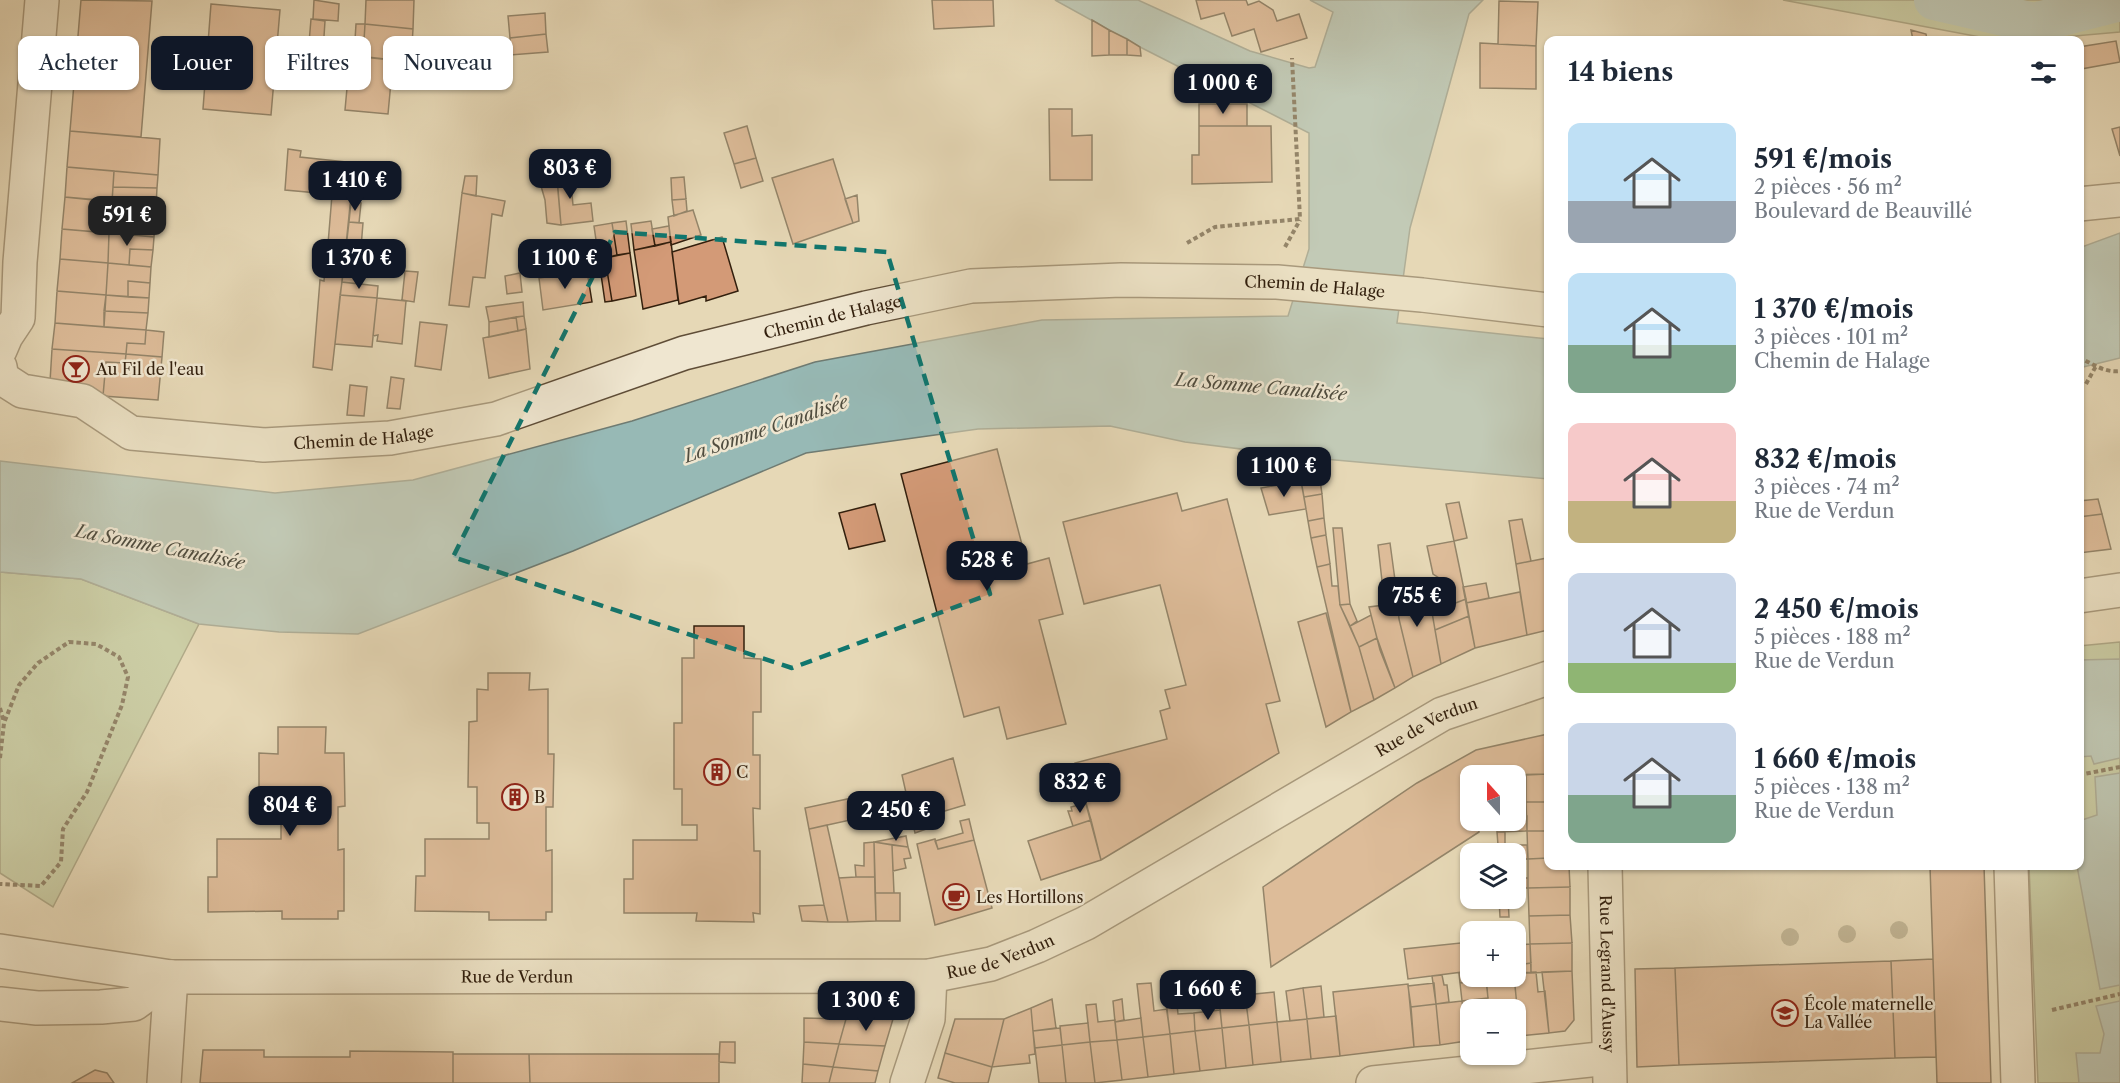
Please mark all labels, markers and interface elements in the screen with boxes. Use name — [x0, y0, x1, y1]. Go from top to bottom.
chip: Acheter — [18, 36, 139, 90]
chip: Louer — [151, 36, 253, 90]
chip: Filtres — [265, 36, 371, 90]
chip: Nouveau — [383, 36, 513, 90]
text: 14 biens — [1568, 56, 1673, 88]
icon: filters — [2027, 56, 2060, 89]
pin: 1 000 € — [1168, 64, 1278, 115]
text: 1 000 € — [1188, 71, 1258, 95]
text: 591 €/mois — [1754, 143, 1892, 175]
icon: home — [1616, 147, 1688, 219]
pin: 803 € — [528, 149, 612, 200]
text: 803 € — [543, 156, 597, 180]
pin: 1 410 € — [300, 161, 410, 212]
text: 1 410 € — [322, 168, 388, 192]
text: 2 pièces · 56 m² — [1754, 175, 1902, 199]
pin: 591 € — [85, 196, 169, 247]
text: Boulevard de Beauvillé — [1754, 199, 1972, 223]
text: 591 € — [102, 203, 152, 227]
pin: 1 370 € — [304, 239, 414, 290]
pin: 1 100 € — [510, 239, 620, 290]
text: 1 370 € — [326, 246, 392, 270]
text: 1 100 € — [532, 246, 598, 270]
street label: Chemin de Halage — [1244, 272, 1386, 302]
street label: Chemin de Halage — [761, 291, 903, 343]
text: 1 370 €/mois — [1754, 293, 1914, 325]
icon: home — [1616, 297, 1688, 369]
text: 3 pièces · 101 m² — [1754, 325, 1908, 349]
text: Chemin de Halage — [1754, 349, 1930, 373]
bar icon: Au Fil de l'eau — [61, 354, 91, 384]
place label: Au Fil de l'eau — [95, 359, 204, 379]
water label: La Somme Canalisée — [1172, 368, 1349, 406]
water label: La Somme Canalisée — [679, 390, 852, 468]
street label: Chemin de Halage — [293, 420, 435, 453]
text: 832 €/mois — [1754, 443, 1897, 475]
pin: 1 100 € — [1229, 447, 1339, 498]
icon: home — [1616, 447, 1688, 519]
text: 1 100 € — [1251, 454, 1317, 478]
text: 3 pièces · 74 m² — [1754, 475, 1900, 499]
text: Rue de Verdun — [1754, 499, 1894, 523]
water label: La Somme Canalisée — [72, 519, 248, 574]
pin: 528 € — [945, 541, 1029, 592]
text: 528 € — [961, 548, 1013, 572]
pin: 755 € — [1375, 577, 1459, 628]
text: 755 € — [1392, 584, 1442, 608]
text: 2 450 €/mois — [1754, 593, 1919, 625]
icon: home — [1616, 597, 1688, 669]
text: 5 pièces · 188 m² — [1754, 625, 1911, 649]
text: Rue de Verdun — [1754, 649, 1894, 673]
street label: Rue de Verdun — [1372, 693, 1480, 761]
text: 1 660 €/mois — [1754, 743, 1916, 775]
icon: home — [1616, 747, 1688, 819]
building icon: C — [702, 757, 732, 787]
place label: C — [736, 762, 748, 782]
pin: 832 € — [1038, 763, 1122, 814]
north arrow — [1460, 765, 1526, 831]
map controls — [1460, 765, 1526, 1065]
text: 832 € — [1053, 770, 1107, 794]
text: 5 pièces · 138 m² — [1754, 775, 1910, 799]
building icon: B — [500, 782, 530, 812]
pin: 804 € — [248, 786, 332, 837]
place label: B — [534, 787, 545, 807]
pin: 2 450 € — [841, 791, 951, 842]
text: 804 € — [263, 793, 317, 817]
text: 2 450 € — [861, 798, 931, 822]
text: Rue de Verdun — [1754, 799, 1894, 823]
button: layers — [1460, 843, 1526, 909]
cafe icon: Les Hortillons — [941, 882, 971, 912]
place label: Les Hortillons — [976, 887, 1083, 907]
street label: Rue Legrand d'Aussy — [1596, 895, 1619, 1054]
button: + — [1460, 921, 1526, 987]
street label: Rue de Verdun — [945, 929, 1057, 983]
street label: Rue de Verdun — [461, 966, 573, 987]
pin: 1 660 € — [1153, 970, 1263, 1021]
text: 1 660 € — [1174, 977, 1242, 1001]
pin: 1 300 € — [811, 981, 921, 1032]
text: 1 300 € — [832, 988, 900, 1012]
place label: École maternelle La Vallée — [1804, 994, 1933, 1032]
school or university icon: École maternelle La Vallée — [1770, 998, 1800, 1028]
button: − — [1460, 999, 1526, 1065]

